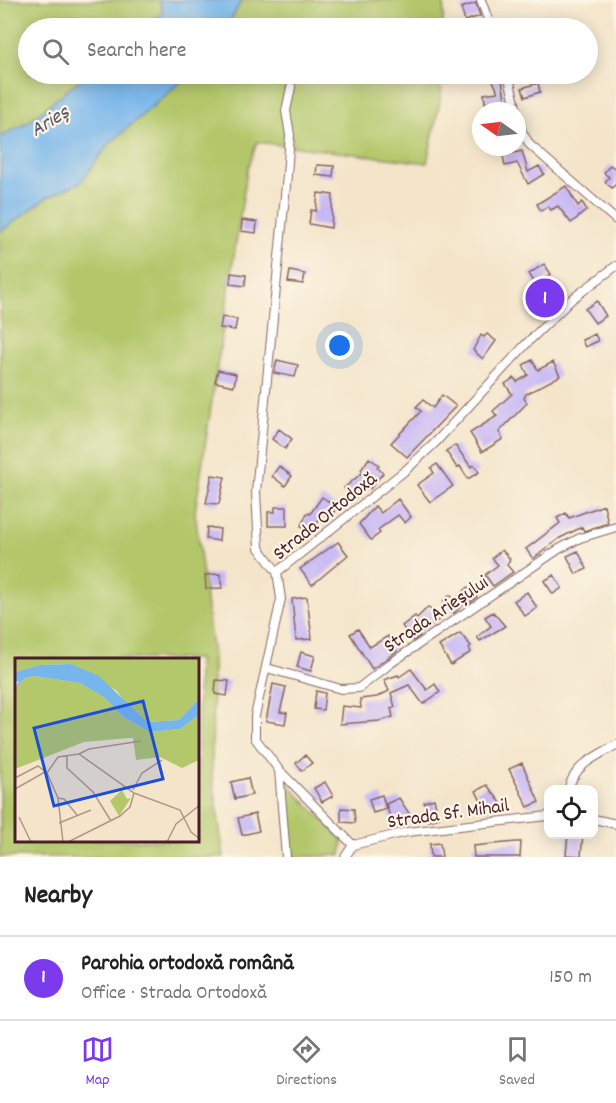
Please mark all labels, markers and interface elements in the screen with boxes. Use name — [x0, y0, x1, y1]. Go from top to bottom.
search box — [18, 18, 598, 84]
icon: search — [39, 35, 72, 68]
text: Search here — [87, 36, 186, 67]
water label: Arieș — [25, 98, 77, 146]
north arrow — [472, 102, 526, 156]
pin: 1 — [526, 276, 564, 320]
your location — [325, 331, 354, 360]
street label: Strada Ortodoxă — [268, 466, 384, 568]
street label: Strada Arieșului — [379, 570, 495, 661]
inset map — [15, 658, 200, 842]
map controls — [544, 785, 598, 839]
button: locate — [544, 785, 598, 839]
street label: Strada Sf. Mihail — [386, 793, 511, 837]
text: Nearby — [24, 878, 92, 915]
text: Parohia ortodoxă română — [81, 949, 294, 980]
text: 1 — [41, 964, 46, 992]
text: 150 m — [549, 964, 592, 992]
text: Office · Strada Ortodoxă — [81, 980, 267, 1008]
tab: Map — [81, 1033, 114, 1092]
tab: Directions — [276, 1033, 337, 1092]
tab: Saved — [499, 1033, 535, 1092]

